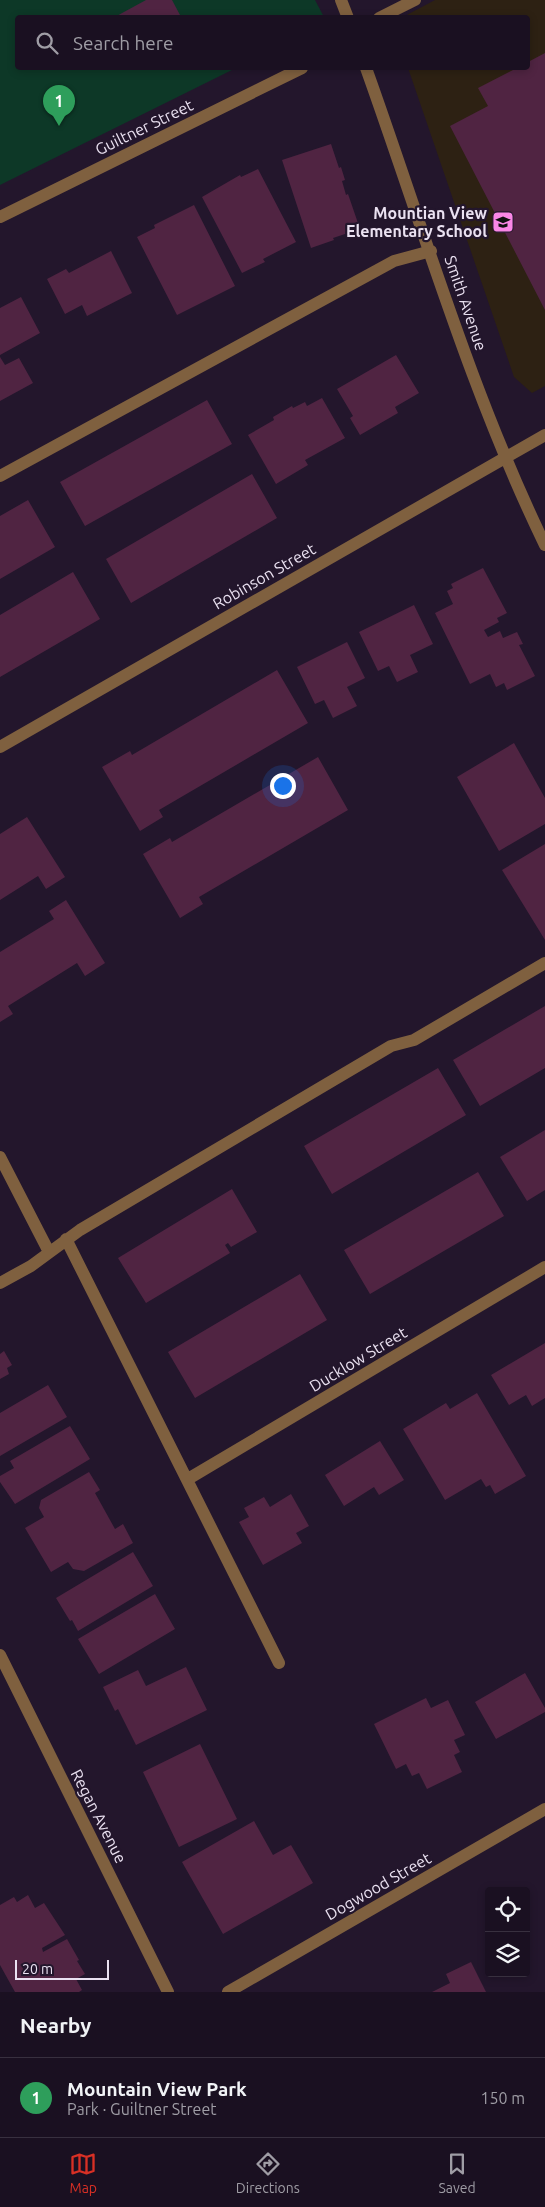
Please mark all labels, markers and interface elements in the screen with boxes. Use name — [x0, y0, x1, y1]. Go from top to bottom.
search box — [15, 15, 530, 70]
icon: search — [33, 29, 61, 57]
text: Search here — [73, 32, 173, 54]
pin: 1 — [43, 85, 75, 126]
street label: Guiltner Street — [92, 95, 196, 158]
place label: Mountian View Elementary School — [346, 204, 487, 240]
school or university icon: Mountian View Elementary School — [491, 210, 515, 234]
street label: Smith Avenue — [441, 253, 491, 353]
street label: Robinson Street — [210, 539, 319, 613]
your location — [270, 773, 296, 799]
street label: Ducklow Street — [306, 1323, 410, 1395]
street label: Regan Avenue — [68, 1766, 130, 1866]
street label: Dogwood Street — [322, 1848, 434, 1923]
map controls — [485, 1887, 530, 1977]
button: locate — [485, 1887, 530, 1932]
button: layers — [485, 1932, 530, 1977]
scale bar — [15, 1957, 109, 1980]
text: 20 m — [22, 1961, 53, 1977]
text: Nearby — [20, 2013, 91, 2037]
text: Mountain View Park — [67, 2078, 247, 2100]
text: 1 — [31, 2089, 41, 2107]
text: 150 m — [480, 2089, 525, 2107]
text: Park · Guiltner Street — [67, 2100, 217, 2118]
tab: Map — [69, 2150, 97, 2196]
tab: Directions — [236, 2150, 300, 2196]
tab: Saved — [438, 2150, 476, 2196]

